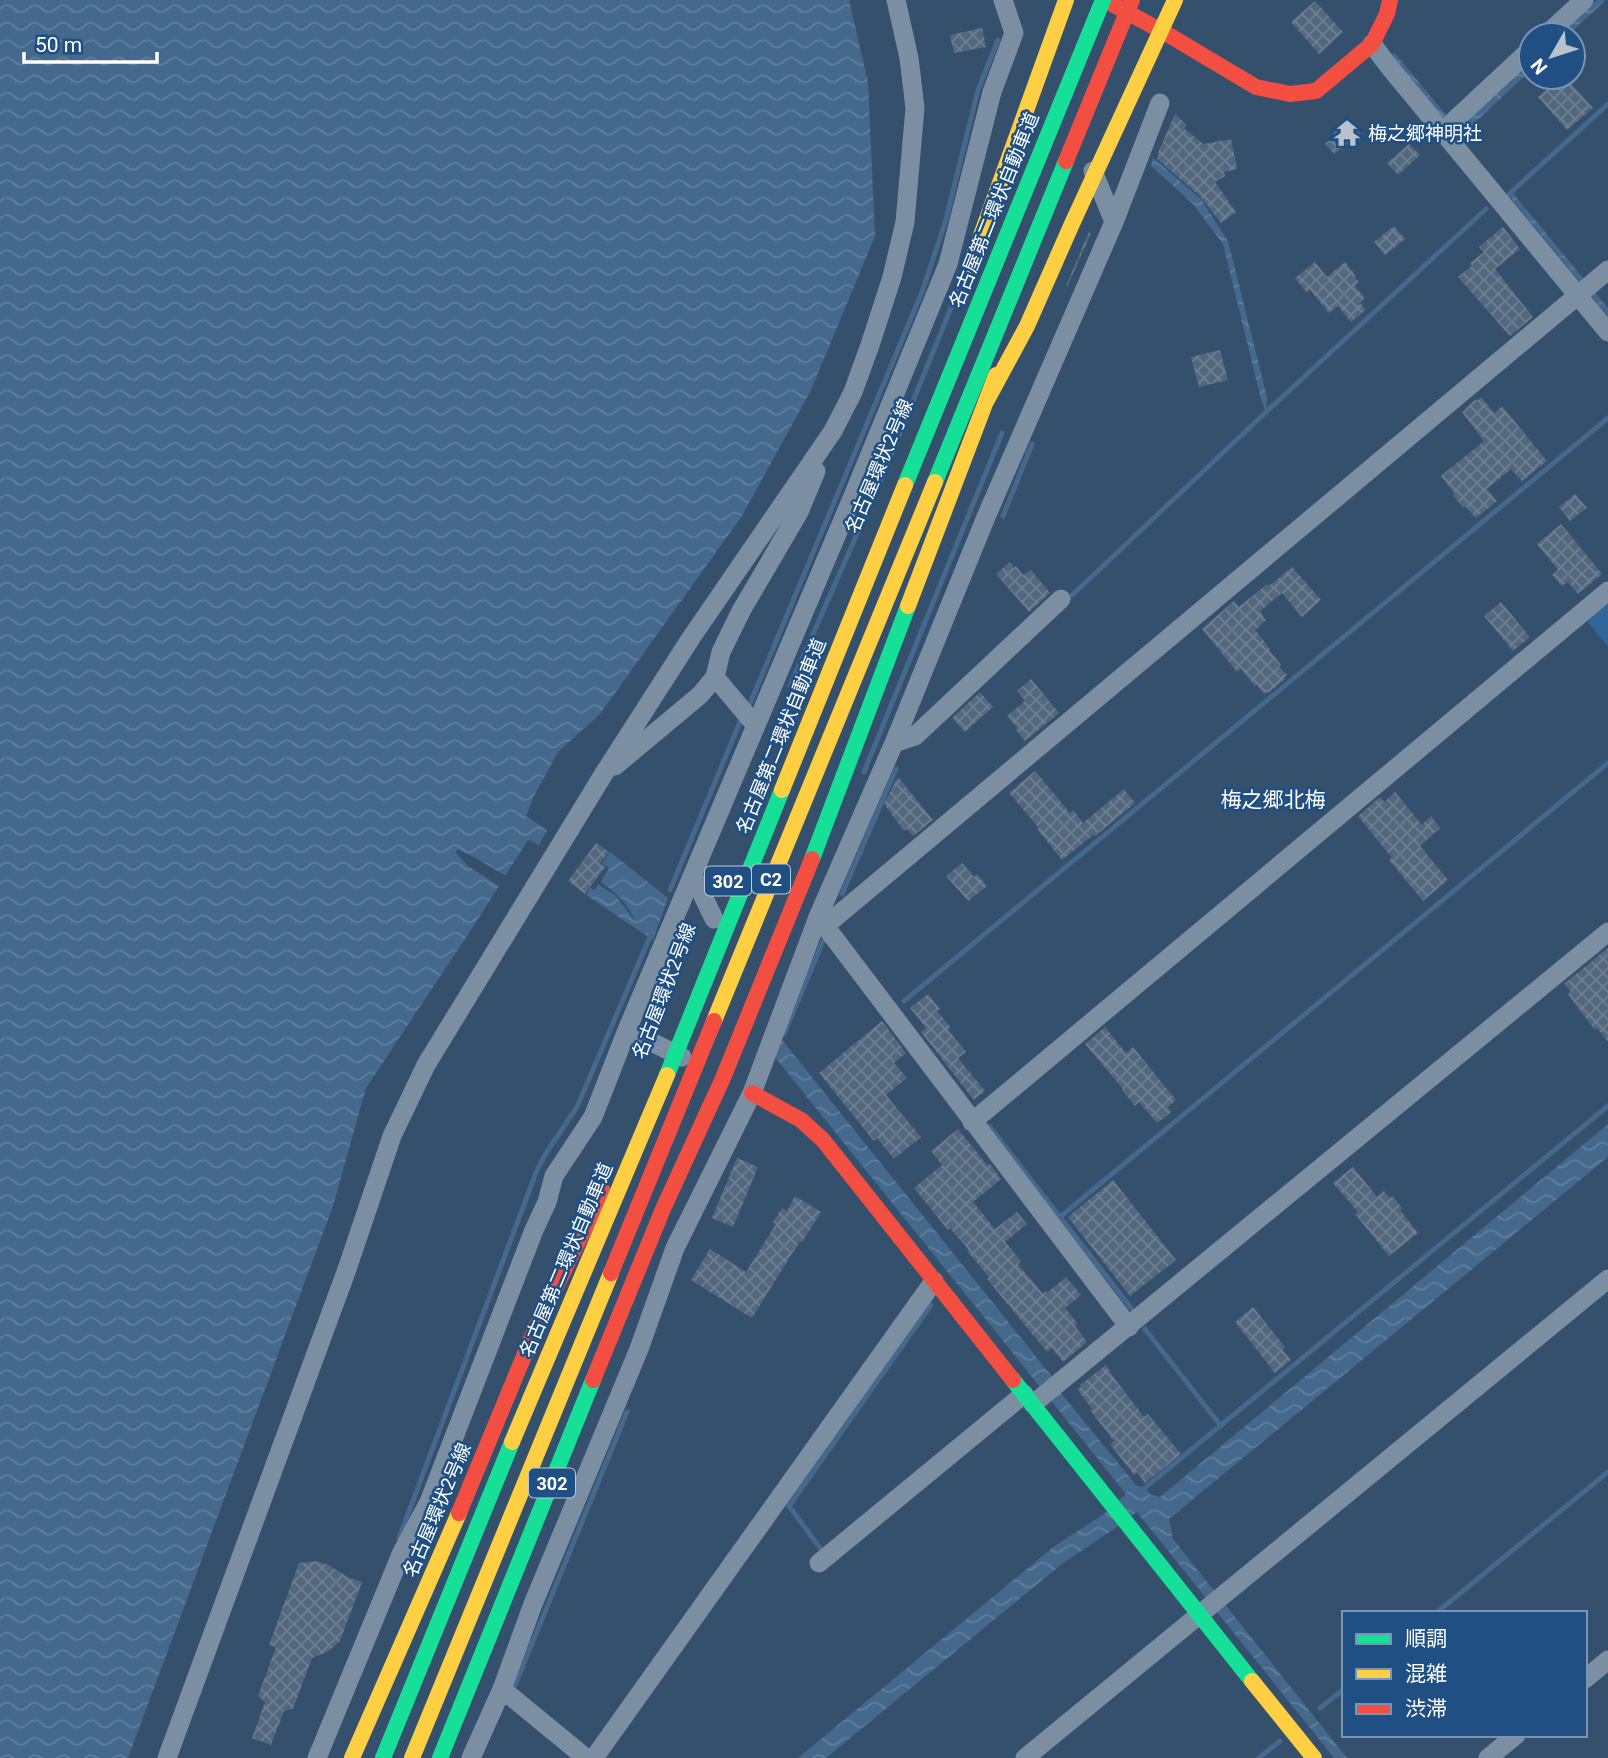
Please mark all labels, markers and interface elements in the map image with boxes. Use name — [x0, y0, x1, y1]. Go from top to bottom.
scale bar — [24, 21, 158, 65]
north arrow — [1517, 21, 1587, 91]
text: 50 m — [35, 33, 82, 57]
text: N — [1526, 54, 1552, 79]
street label: 名古屋第二環状自動車道 — [944, 109, 1044, 311]
temple icon: 梅之郷神明社 — [1332, 118, 1362, 148]
place label: 梅之郷神明社 — [1368, 122, 1482, 145]
street label: 名古屋環状2号線 — [840, 395, 918, 537]
street label: 名古屋第二環状自動車道 — [731, 635, 831, 837]
district label: 梅之郷北梅 — [1221, 788, 1326, 812]
road number: C2 — [752, 864, 790, 894]
road number: 302 — [705, 866, 751, 896]
street label: 名古屋環状2号線 — [628, 920, 700, 1062]
street label: 名古屋第二環状自動車道 — [515, 1159, 617, 1361]
street label: 名古屋環状2号線 — [398, 1439, 476, 1581]
road number: 302 — [529, 1468, 575, 1498]
legend — [1342, 1611, 1587, 1737]
text: 順調 — [1405, 1627, 1447, 1651]
text: 混雑 — [1405, 1662, 1447, 1686]
text: 渋滞 — [1405, 1697, 1447, 1721]

